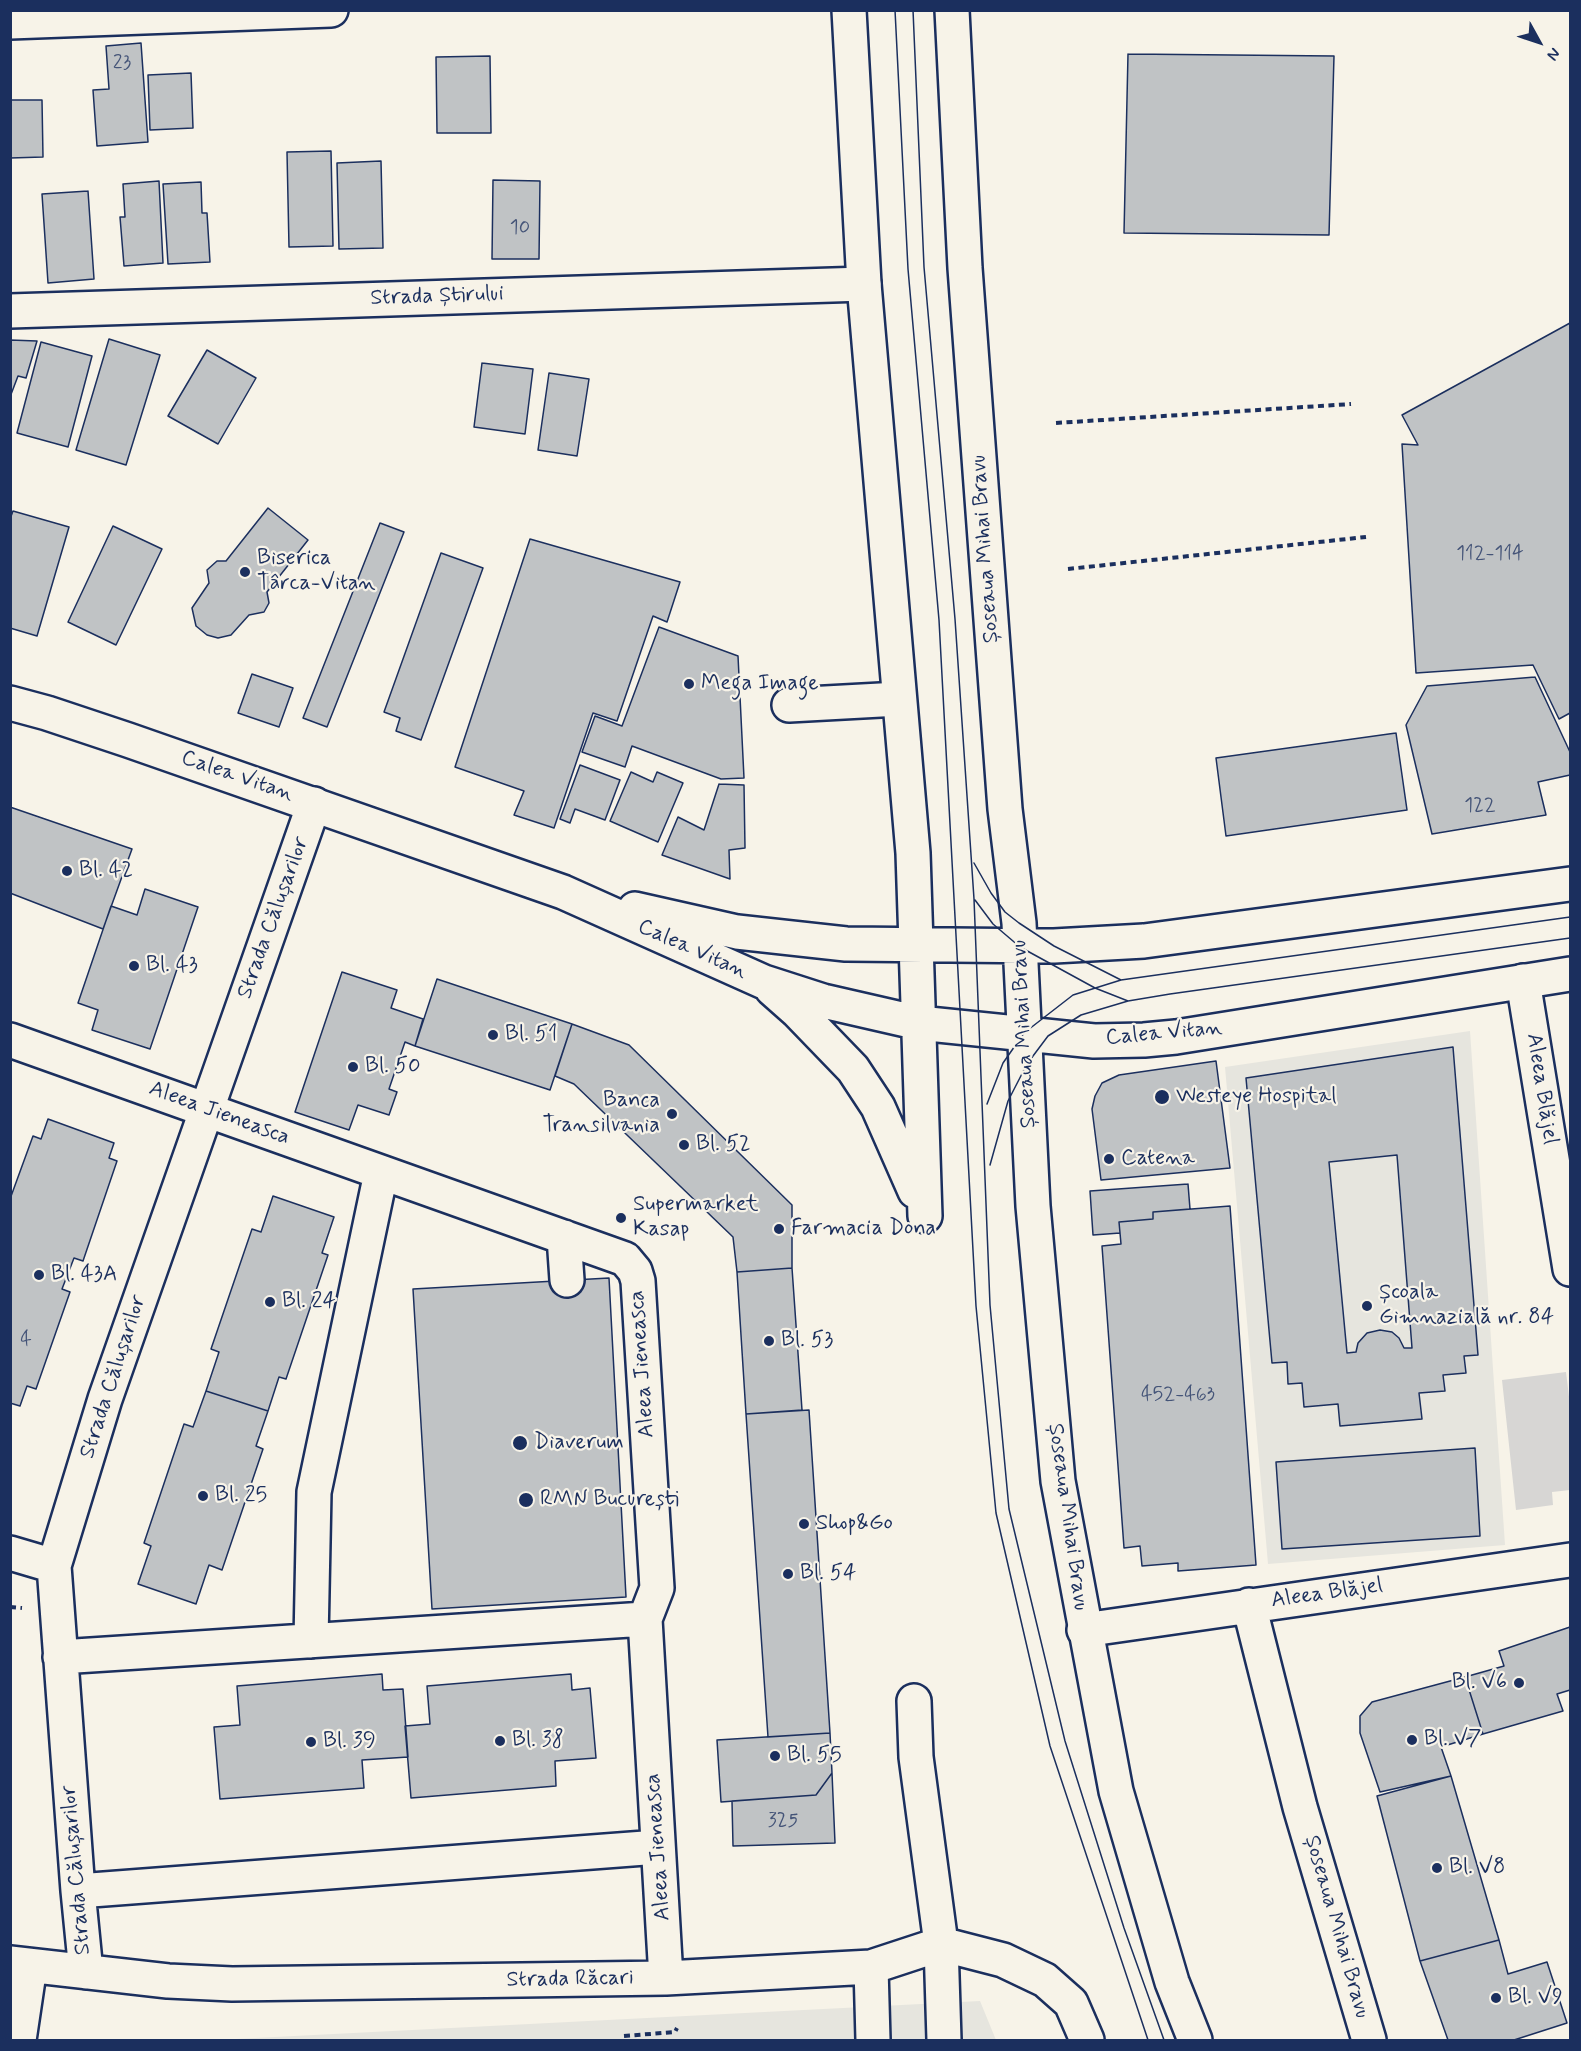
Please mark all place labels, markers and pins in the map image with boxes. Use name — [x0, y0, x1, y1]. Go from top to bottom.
place label: Biserica Târca-Vitan — [257, 546, 376, 598]
marker: Biserica Târca-Vitan — [238, 565, 252, 579]
place label: Mega Image — [701, 671, 819, 697]
marker: Mega Image — [682, 677, 696, 691]
place label: Bl. 42 — [79, 858, 133, 884]
marker: Bl. 42 — [60, 864, 74, 878]
place label: Bl. 43 — [146, 953, 198, 979]
marker: Bl. 43 — [127, 959, 141, 973]
place label: Bl. 51 — [505, 1022, 557, 1048]
marker: Bl. 51 — [486, 1028, 500, 1042]
place label: Bl. 50 — [365, 1054, 421, 1080]
marker: Bl. 50 — [346, 1060, 360, 1074]
place label: Westeye Hospital — [1176, 1084, 1337, 1110]
place label: Banca Transilvania — [543, 1088, 660, 1140]
marker: Westeye Hospital — [1153, 1088, 1171, 1106]
marker: Banca Transilvania — [665, 1107, 679, 1121]
place label: Bl. 52 — [696, 1132, 751, 1158]
marker: Bl. 52 — [677, 1138, 691, 1152]
place label: Catena — [1121, 1146, 1195, 1172]
marker: Catena — [1102, 1152, 1116, 1166]
place label: Supermarket Kasap — [633, 1192, 759, 1244]
marker: Supermarket Kasap — [614, 1211, 628, 1225]
place label: Farmacia Dona — [791, 1216, 936, 1242]
marker: Farmacia Dona — [772, 1222, 786, 1236]
place label: Bl. 43A — [51, 1262, 117, 1288]
marker: Bl. 43A — [32, 1268, 46, 1282]
place label: Școala Gimnazială nr. 84 — [1379, 1280, 1554, 1332]
place label: Bl. 24 — [282, 1289, 336, 1315]
marker: Bl. 24 — [263, 1295, 277, 1309]
marker: Școala Gimnazială nr. 84 — [1360, 1299, 1374, 1313]
place label: Bl. 53 — [781, 1328, 833, 1354]
marker: Bl. 53 — [762, 1334, 776, 1348]
place label: Diaverum — [534, 1430, 624, 1456]
marker: Diaverum — [511, 1434, 529, 1452]
place label: Bl. 25 — [215, 1483, 267, 1509]
place label: RMN București — [540, 1487, 679, 1513]
marker: Bl. 25 — [196, 1489, 210, 1503]
marker: RMN București — [517, 1491, 535, 1509]
place label: Shop&Go — [816, 1511, 893, 1537]
marker: Shop&Go — [797, 1517, 811, 1531]
place label: Bl. 54 — [800, 1561, 856, 1587]
marker: Bl. 54 — [781, 1567, 795, 1581]
place label: Bl. V6 — [1452, 1670, 1507, 1696]
marker: Bl. V6 — [1512, 1676, 1526, 1690]
place label: Bl. V7 — [1424, 1727, 1481, 1753]
place label: Bl. 38 — [512, 1728, 564, 1754]
place label: Bl. 39 — [323, 1729, 376, 1755]
marker: Bl. V7 — [1405, 1733, 1419, 1747]
marker: Bl. 38 — [493, 1734, 507, 1748]
marker: Bl. 39 — [304, 1735, 318, 1749]
place label: Bl. 55 — [787, 1743, 842, 1769]
marker: Bl. 55 — [768, 1749, 782, 1763]
place label: Bl. V8 — [1449, 1855, 1505, 1881]
marker: Bl. V8 — [1430, 1861, 1444, 1875]
place label: Bl. V9 — [1508, 1985, 1563, 2011]
marker: Bl. V9 — [1489, 1991, 1503, 2005]

